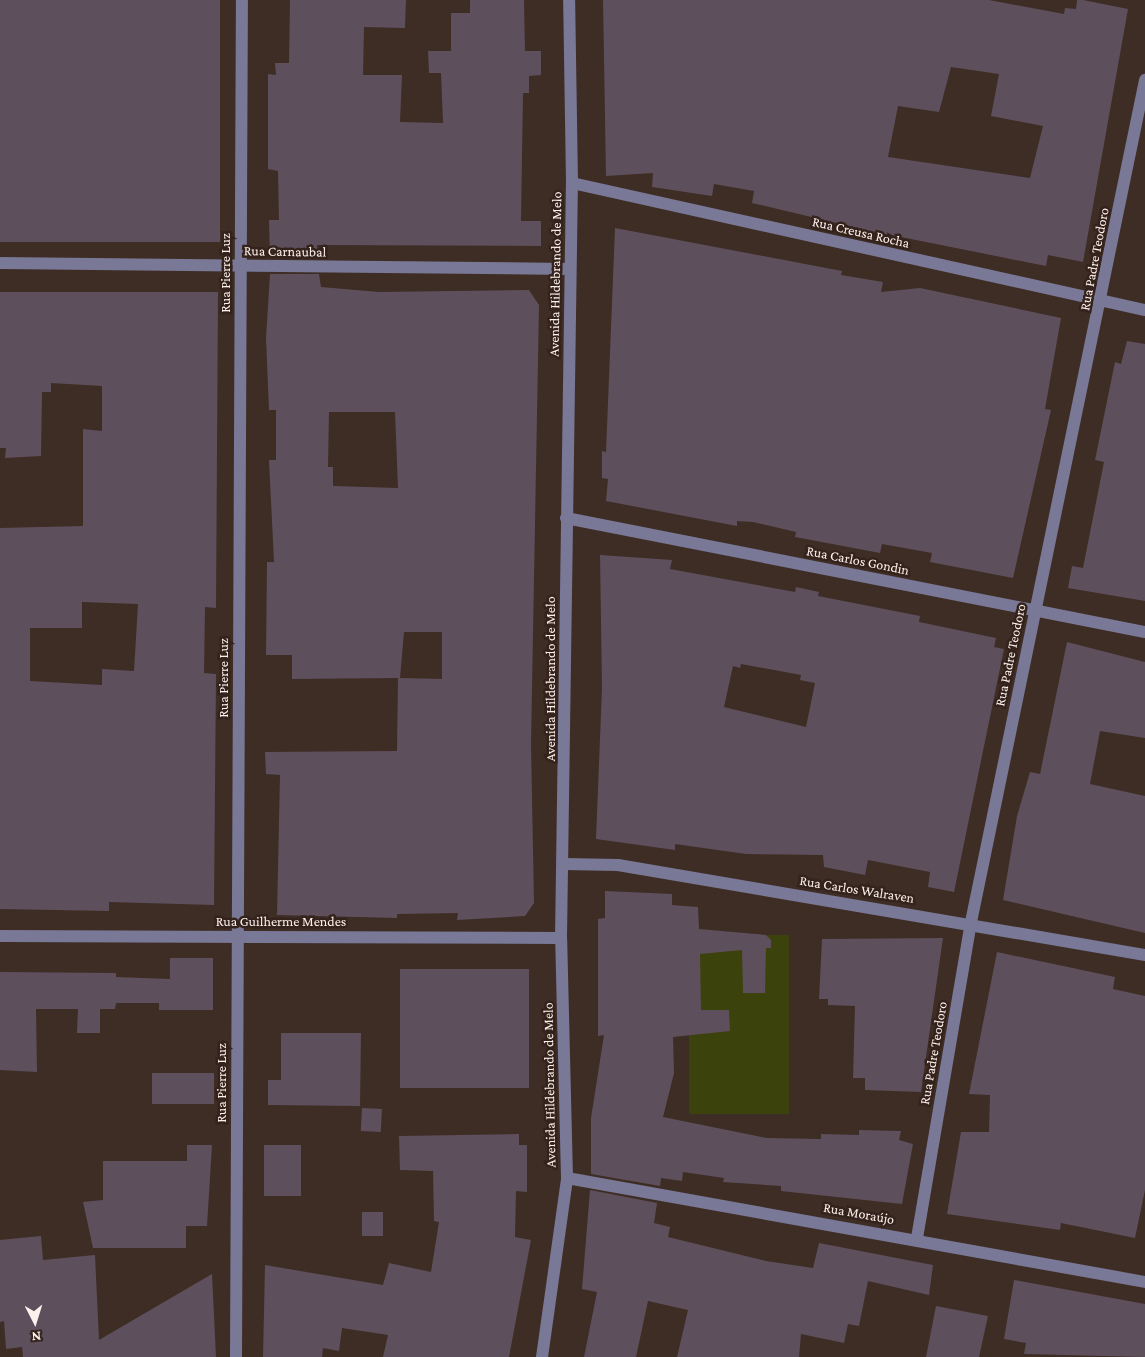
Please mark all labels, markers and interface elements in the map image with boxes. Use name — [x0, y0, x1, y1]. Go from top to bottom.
street label: Avenida Hildebrando de Melo — [545, 191, 565, 357]
street label: Rua Padre Teodoro — [1076, 206, 1112, 312]
street label: Rua Creusa Rocha — [811, 213, 911, 251]
street label: Rua Pierre Luz — [217, 233, 233, 313]
street label: Rua Carnaubal — [244, 242, 326, 260]
street label: Rua Carlos Gondin — [805, 542, 911, 578]
street label: Avenida Hildebrando de Melo — [542, 596, 558, 762]
street label: Rua Padre Teodoro — [991, 602, 1029, 708]
street label: Rua Pierre Luz — [215, 638, 231, 718]
street label: Rua Carlos Walraven — [798, 872, 916, 906]
street label: Rua Guilherme Mendes — [216, 913, 346, 929]
street label: Rua Padre Teodoro — [916, 1000, 950, 1106]
street label: Avenida Hildebrando de Melo — [539, 1002, 559, 1168]
street label: Rua Pierre Luz — [213, 1043, 229, 1123]
street label: Rua Moraújo — [822, 1199, 896, 1227]
north arrow — [10, 1297, 60, 1347]
text: N — [31, 1329, 42, 1345]

